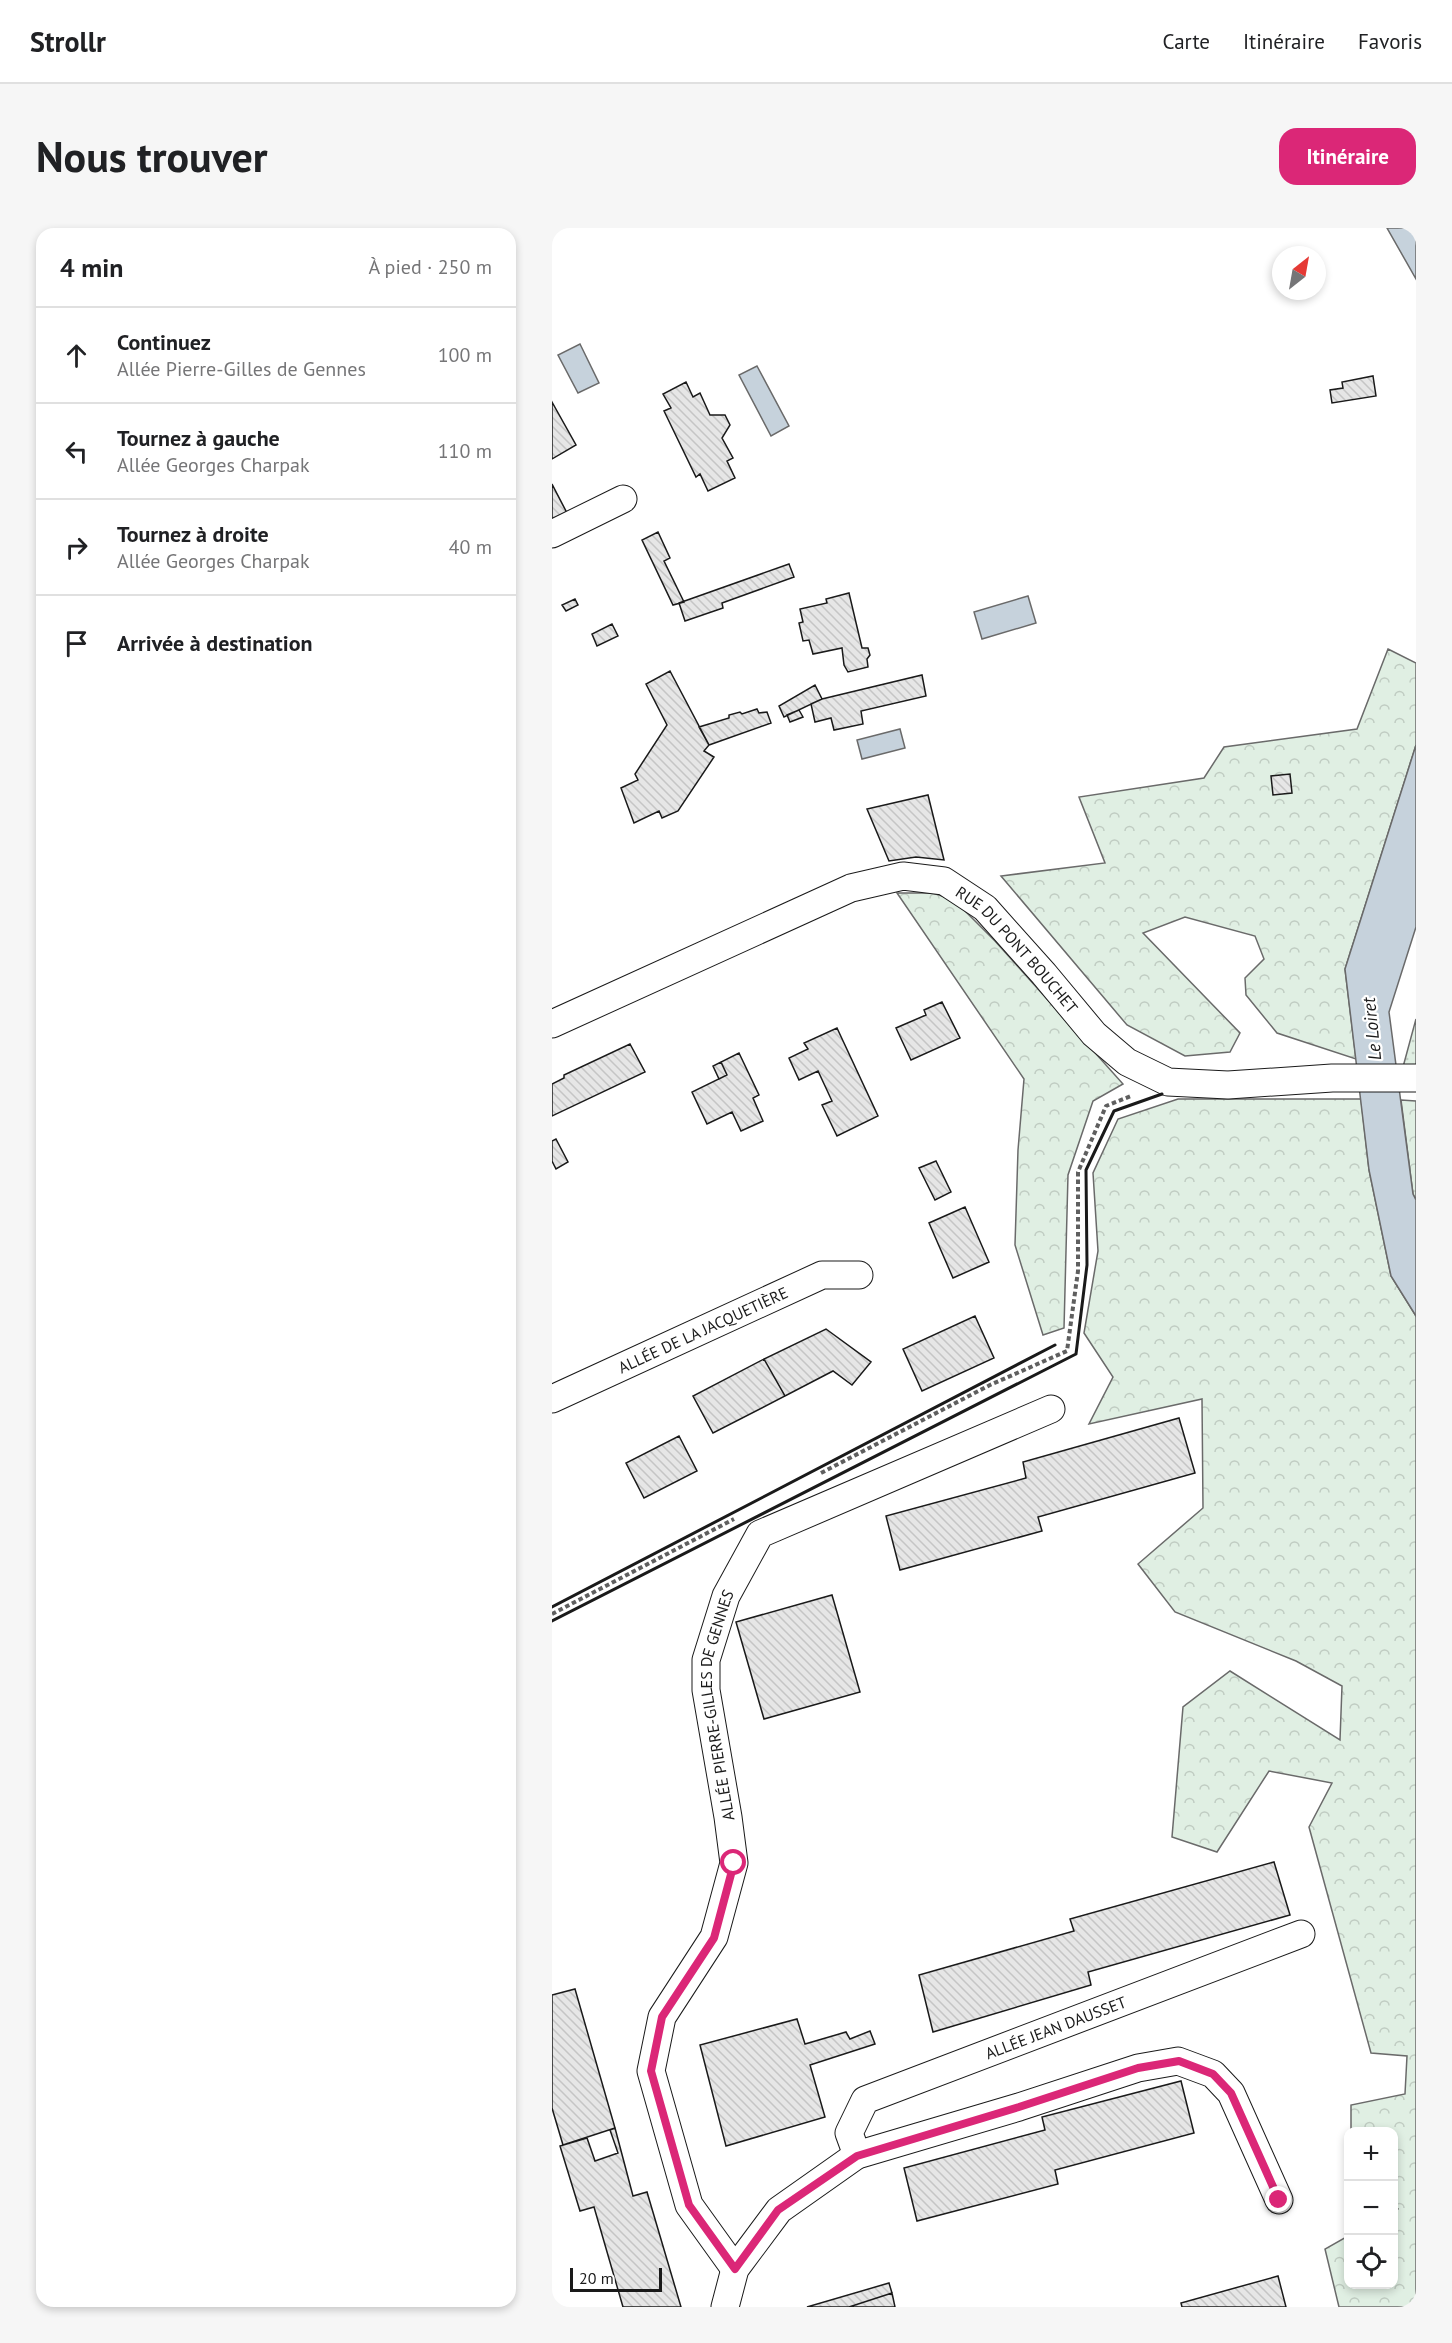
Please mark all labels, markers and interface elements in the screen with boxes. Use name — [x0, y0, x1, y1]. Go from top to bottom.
text: Strollr — [30, 23, 106, 60]
text: Carte — [1163, 28, 1210, 55]
text: Itinéraire — [1243, 28, 1325, 55]
text: Favoris — [1358, 28, 1422, 55]
button: Itinéraire — [1279, 128, 1416, 185]
text: Nous trouver — [36, 129, 267, 184]
north arrow — [1272, 246, 1326, 300]
text: 4 min — [60, 251, 123, 284]
text: À pied · 250 m — [368, 254, 492, 280]
text: Continuez — [117, 328, 211, 356]
icon: ahead — [60, 339, 93, 372]
text: 100 m — [438, 342, 492, 368]
text: Allée Pierre-Gilles de Gennes — [117, 356, 366, 382]
text: Tournez à gauche — [117, 424, 280, 452]
icon: left — [60, 435, 93, 468]
text: 110 m — [438, 438, 492, 464]
text: Allée Georges Charpak — [117, 452, 310, 478]
text: Tournez à droite — [117, 520, 269, 548]
icon: right — [60, 531, 93, 564]
text: 40 m — [449, 534, 492, 560]
text: Allée Georges Charpak — [117, 548, 310, 574]
icon: arrive — [60, 627, 93, 660]
text: Arrivée à destination — [117, 629, 313, 657]
street label: RUE DU PONT BOUCHET — [952, 882, 1082, 1017]
water label: Le Loiret — [1357, 995, 1386, 1062]
street label: ALLÉE DE LA JACQUETIÈRE — [615, 1282, 791, 1377]
text: ALLÉE PIERRE-GILLES DE GENNES — [696, 1586, 738, 1822]
street label: ALLÉE PIERRE-GILLES DE GENNES — [719, 1588, 743, 1824]
route start — [720, 1849, 746, 1875]
street label: ALLÉE JEAN DAUSSET — [982, 1991, 1129, 2063]
map controls — [1344, 2127, 1398, 2289]
button: + — [1344, 2127, 1398, 2181]
button: − — [1344, 2181, 1398, 2235]
route end — [1265, 2186, 1291, 2212]
button: locate — [1344, 2235, 1398, 2289]
scale bar — [570, 2265, 662, 2292]
text: 20 m — [579, 2268, 614, 2288]

